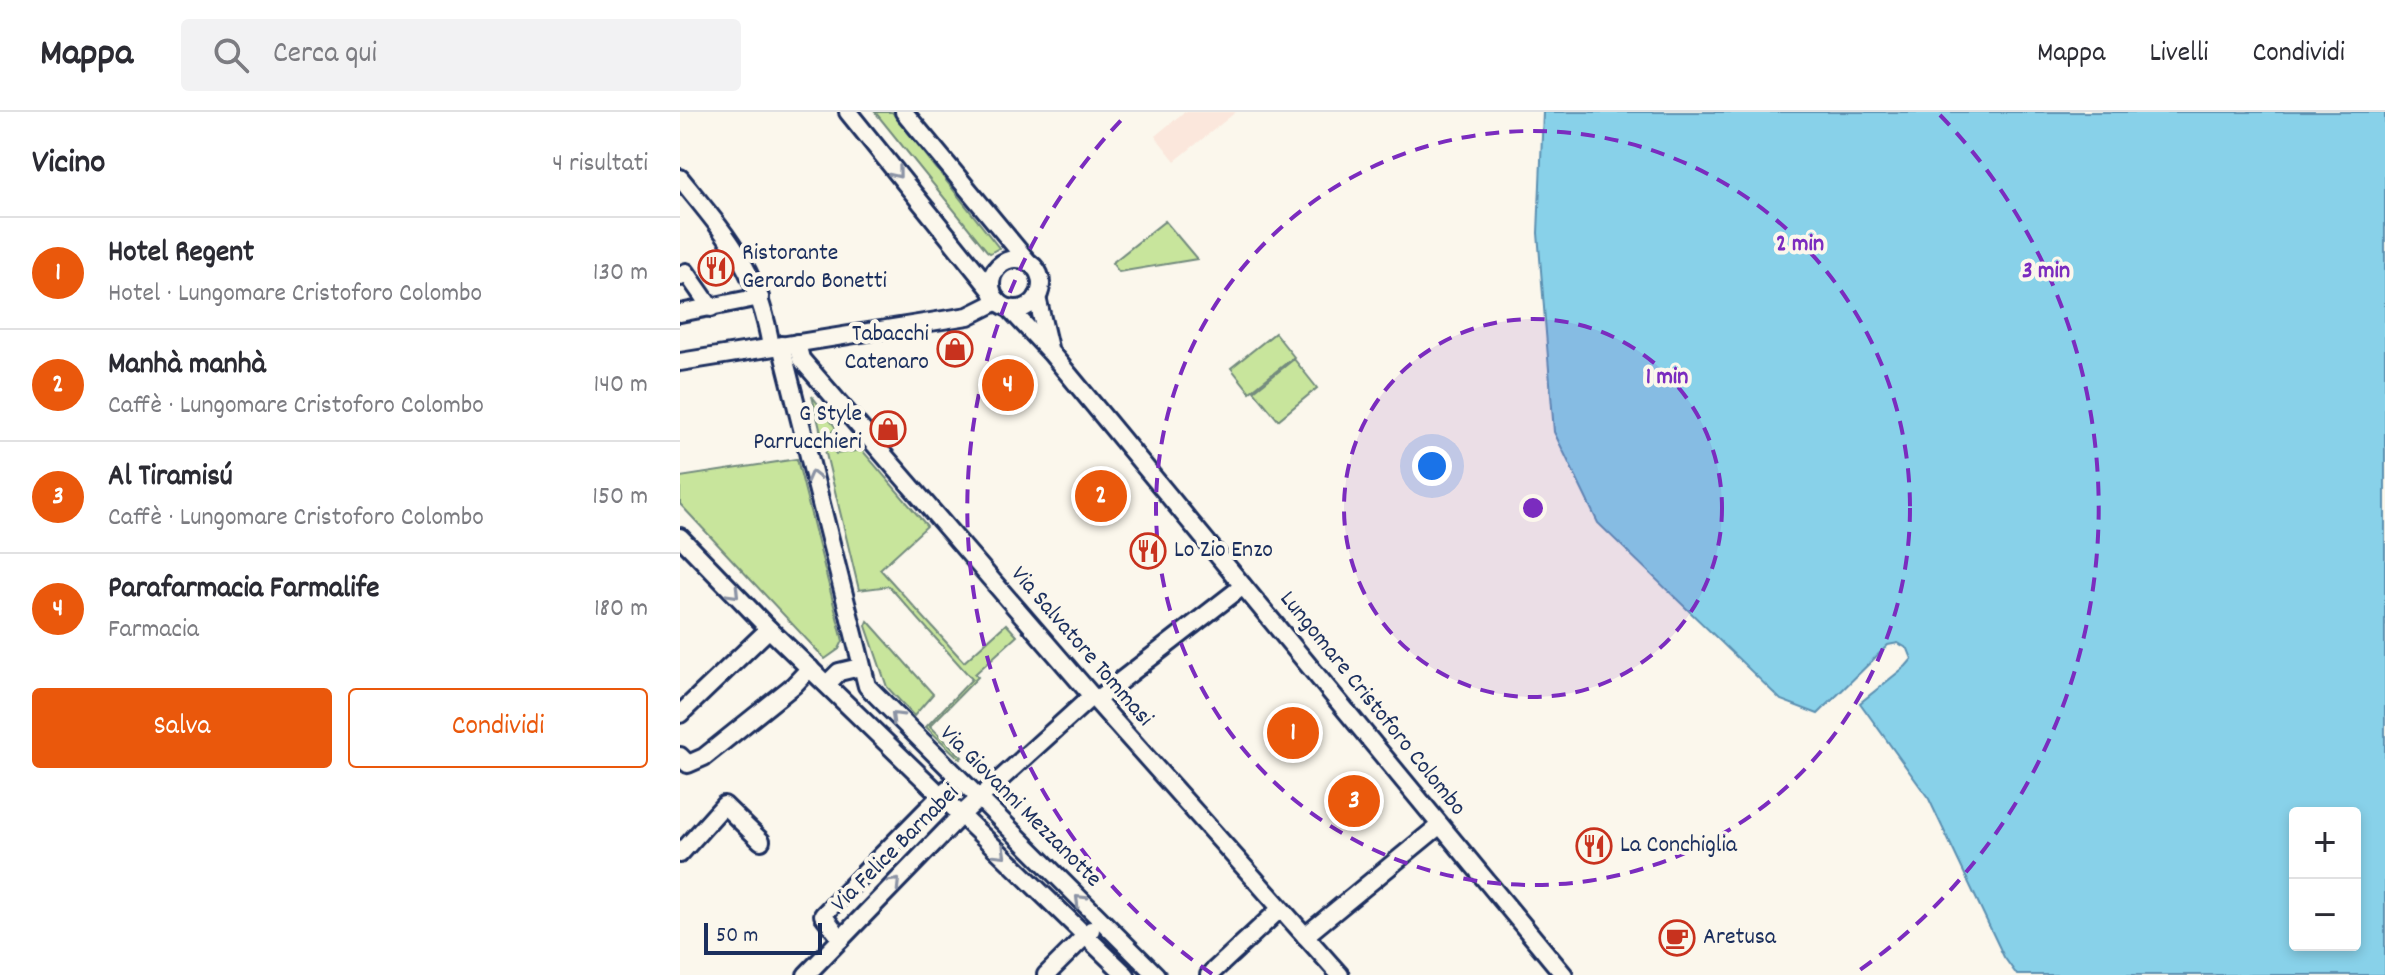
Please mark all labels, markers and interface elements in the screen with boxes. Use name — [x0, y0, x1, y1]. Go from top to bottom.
search box — [181, 19, 741, 91]
text: Mappa — [40, 28, 133, 83]
icon: search — [209, 33, 253, 77]
text: Cerca qui — [273, 34, 377, 77]
text: Mappa — [2037, 35, 2105, 75]
text: Livelli — [2149, 35, 2208, 75]
text: Condividi — [2252, 35, 2345, 75]
text: Vicino — [32, 140, 105, 189]
text: 4 risultati — [552, 146, 648, 183]
one-way arrow — [887, 164, 902, 178]
text: 2 min — [1776, 228, 1824, 262]
text: Hotel Regent — [108, 233, 254, 276]
place label: Ristorante Gerardo Bonetti — [742, 237, 887, 299]
restaurant icon: Ristorante Gerardo Bonetti — [697, 249, 735, 287]
text: 1 — [55, 255, 61, 292]
text: 130 m — [593, 255, 648, 292]
text: 3 min — [2022, 255, 2070, 289]
text: Hotel · Lungomare Cristoforo Colombo — [108, 276, 482, 313]
place label: Tabacchi Catenaro — [845, 318, 929, 380]
shop icon: Tabacchi Catenaro — [936, 330, 974, 368]
text: Manhà manhà — [108, 345, 266, 388]
pin: 4 — [982, 355, 1034, 415]
text: 1 min — [1646, 361, 1688, 395]
text: 2 — [52, 367, 64, 404]
text: 140 m — [594, 367, 648, 404]
text: Caffè · Lungomare Cristoforo Colombo — [108, 388, 484, 425]
place label: G Style Parrucchieri — [753, 398, 862, 460]
shop icon: G Style Parrucchieri — [869, 410, 907, 448]
your location — [1412, 446, 1452, 486]
text: Al Tiramisú — [108, 457, 233, 500]
pin: 2 — [1075, 466, 1127, 526]
one-way arrow — [806, 469, 823, 483]
text: 3 — [52, 479, 64, 516]
text: 150 m — [592, 479, 648, 516]
centre of rings — [1519, 494, 1547, 522]
text: Caffè · Lungomare Cristoforo Colombo — [108, 500, 484, 537]
restaurant icon: Lo Zio Enzo — [1129, 532, 1167, 570]
place label: Lo Zio Enzo — [1174, 534, 1273, 568]
street label: Via Salvatore Tommasi — [1002, 559, 1160, 735]
text: Parafarmacia Farmalife — [108, 569, 379, 612]
one-way arrow — [725, 584, 740, 598]
street label: Lungomare Cristoforo Colombo — [1270, 584, 1474, 824]
text: 4 — [53, 591, 63, 628]
text: 180 m — [594, 591, 648, 628]
text: Farmacia — [108, 612, 199, 649]
button: Salva — [32, 688, 332, 768]
button: Condividi — [348, 688, 648, 768]
pin: 1 — [1267, 703, 1319, 763]
one-way arrow — [891, 712, 905, 727]
street label: Via Giovanni Mezzanotte — [931, 718, 1109, 896]
pin: 3 — [1328, 771, 1380, 831]
street label: Via Felice Barnabei — [824, 777, 968, 921]
map controls — [2289, 807, 2361, 951]
button: + — [2289, 807, 2361, 879]
restaurant icon: La Conchiglia — [1575, 827, 1613, 865]
place label: La Conchiglia — [1620, 829, 1738, 863]
one-way arrow — [992, 843, 1006, 858]
one-way arrow — [886, 878, 900, 892]
button: − — [2289, 879, 2361, 951]
one-way arrow — [1075, 895, 1089, 910]
scale bar — [704, 919, 822, 955]
cafe icon: Aretusa — [1658, 919, 1696, 957]
text: 50 m — [716, 921, 758, 952]
place label: Aretusa — [1703, 921, 1777, 955]

